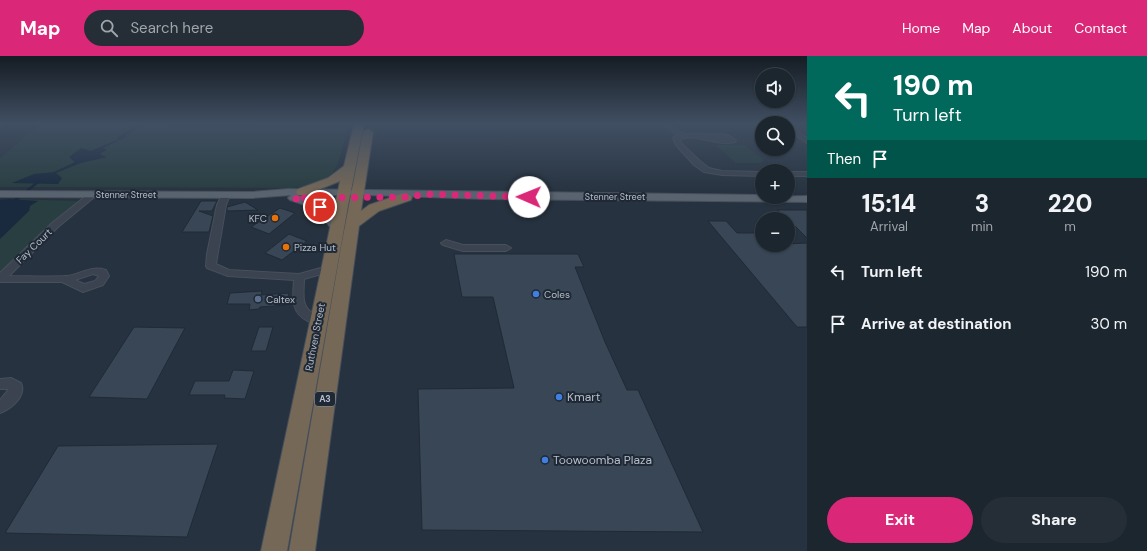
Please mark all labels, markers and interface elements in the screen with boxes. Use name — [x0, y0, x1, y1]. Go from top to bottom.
search box — [84, 10, 364, 46]
text: Map — [20, 16, 60, 41]
icon: search — [98, 17, 120, 39]
text: Search here — [130, 18, 213, 38]
text: Home — [902, 19, 940, 37]
text: Map — [962, 19, 990, 37]
text: About — [1012, 19, 1052, 37]
text: Contact — [1074, 19, 1127, 37]
text: 190 m — [893, 67, 974, 104]
map controls — [755, 68, 795, 252]
button: sound — [755, 68, 795, 108]
icon: left — [827, 72, 879, 124]
text: Turn left — [893, 103, 962, 127]
button: search — [755, 116, 795, 156]
icon: arrive — [869, 148, 891, 170]
text: Then — [827, 149, 861, 169]
button: + — [755, 164, 795, 204]
position arrow — [508, 176, 550, 218]
text: 15:14 — [862, 188, 916, 219]
text: 3 — [975, 188, 989, 219]
text: 220 — [1048, 188, 1092, 219]
street label: Stenner Street — [96, 189, 157, 201]
pin — [303, 190, 337, 224]
street label: Stenner Street — [585, 191, 646, 203]
icon: arrive — [309, 196, 331, 218]
place label: KFC — [249, 212, 267, 225]
button: − — [755, 212, 795, 252]
marker: KFC — [270, 213, 280, 223]
text: Arrival — [870, 218, 908, 235]
text: min — [971, 218, 993, 235]
text: m — [1064, 218, 1076, 235]
street label: Fay Court — [13, 226, 55, 266]
place label: Pizza Hut — [294, 241, 336, 254]
marker: Pizza Hut — [281, 242, 291, 252]
icon: left — [827, 261, 849, 283]
text: Turn left — [861, 262, 922, 282]
text: 190 m — [1085, 262, 1127, 282]
place label: Coles — [544, 288, 570, 301]
marker: Coles — [531, 289, 541, 299]
place label: Caltex — [266, 293, 295, 306]
marker: Caltex — [253, 294, 263, 304]
street label: Ruthven Street — [302, 302, 328, 372]
icon: arrive — [827, 313, 849, 335]
text: Arrive at destination — [861, 314, 1012, 334]
text: 30 m — [1091, 314, 1127, 334]
place label: Kmart — [567, 389, 601, 405]
road number: A3 — [315, 392, 335, 406]
marker: Kmart — [554, 392, 564, 402]
place label: Toowoomba Plaza — [553, 452, 652, 468]
marker: Toowoomba Plaza — [540, 455, 550, 465]
button: Exit — [827, 497, 973, 543]
button: Share — [981, 497, 1127, 543]

